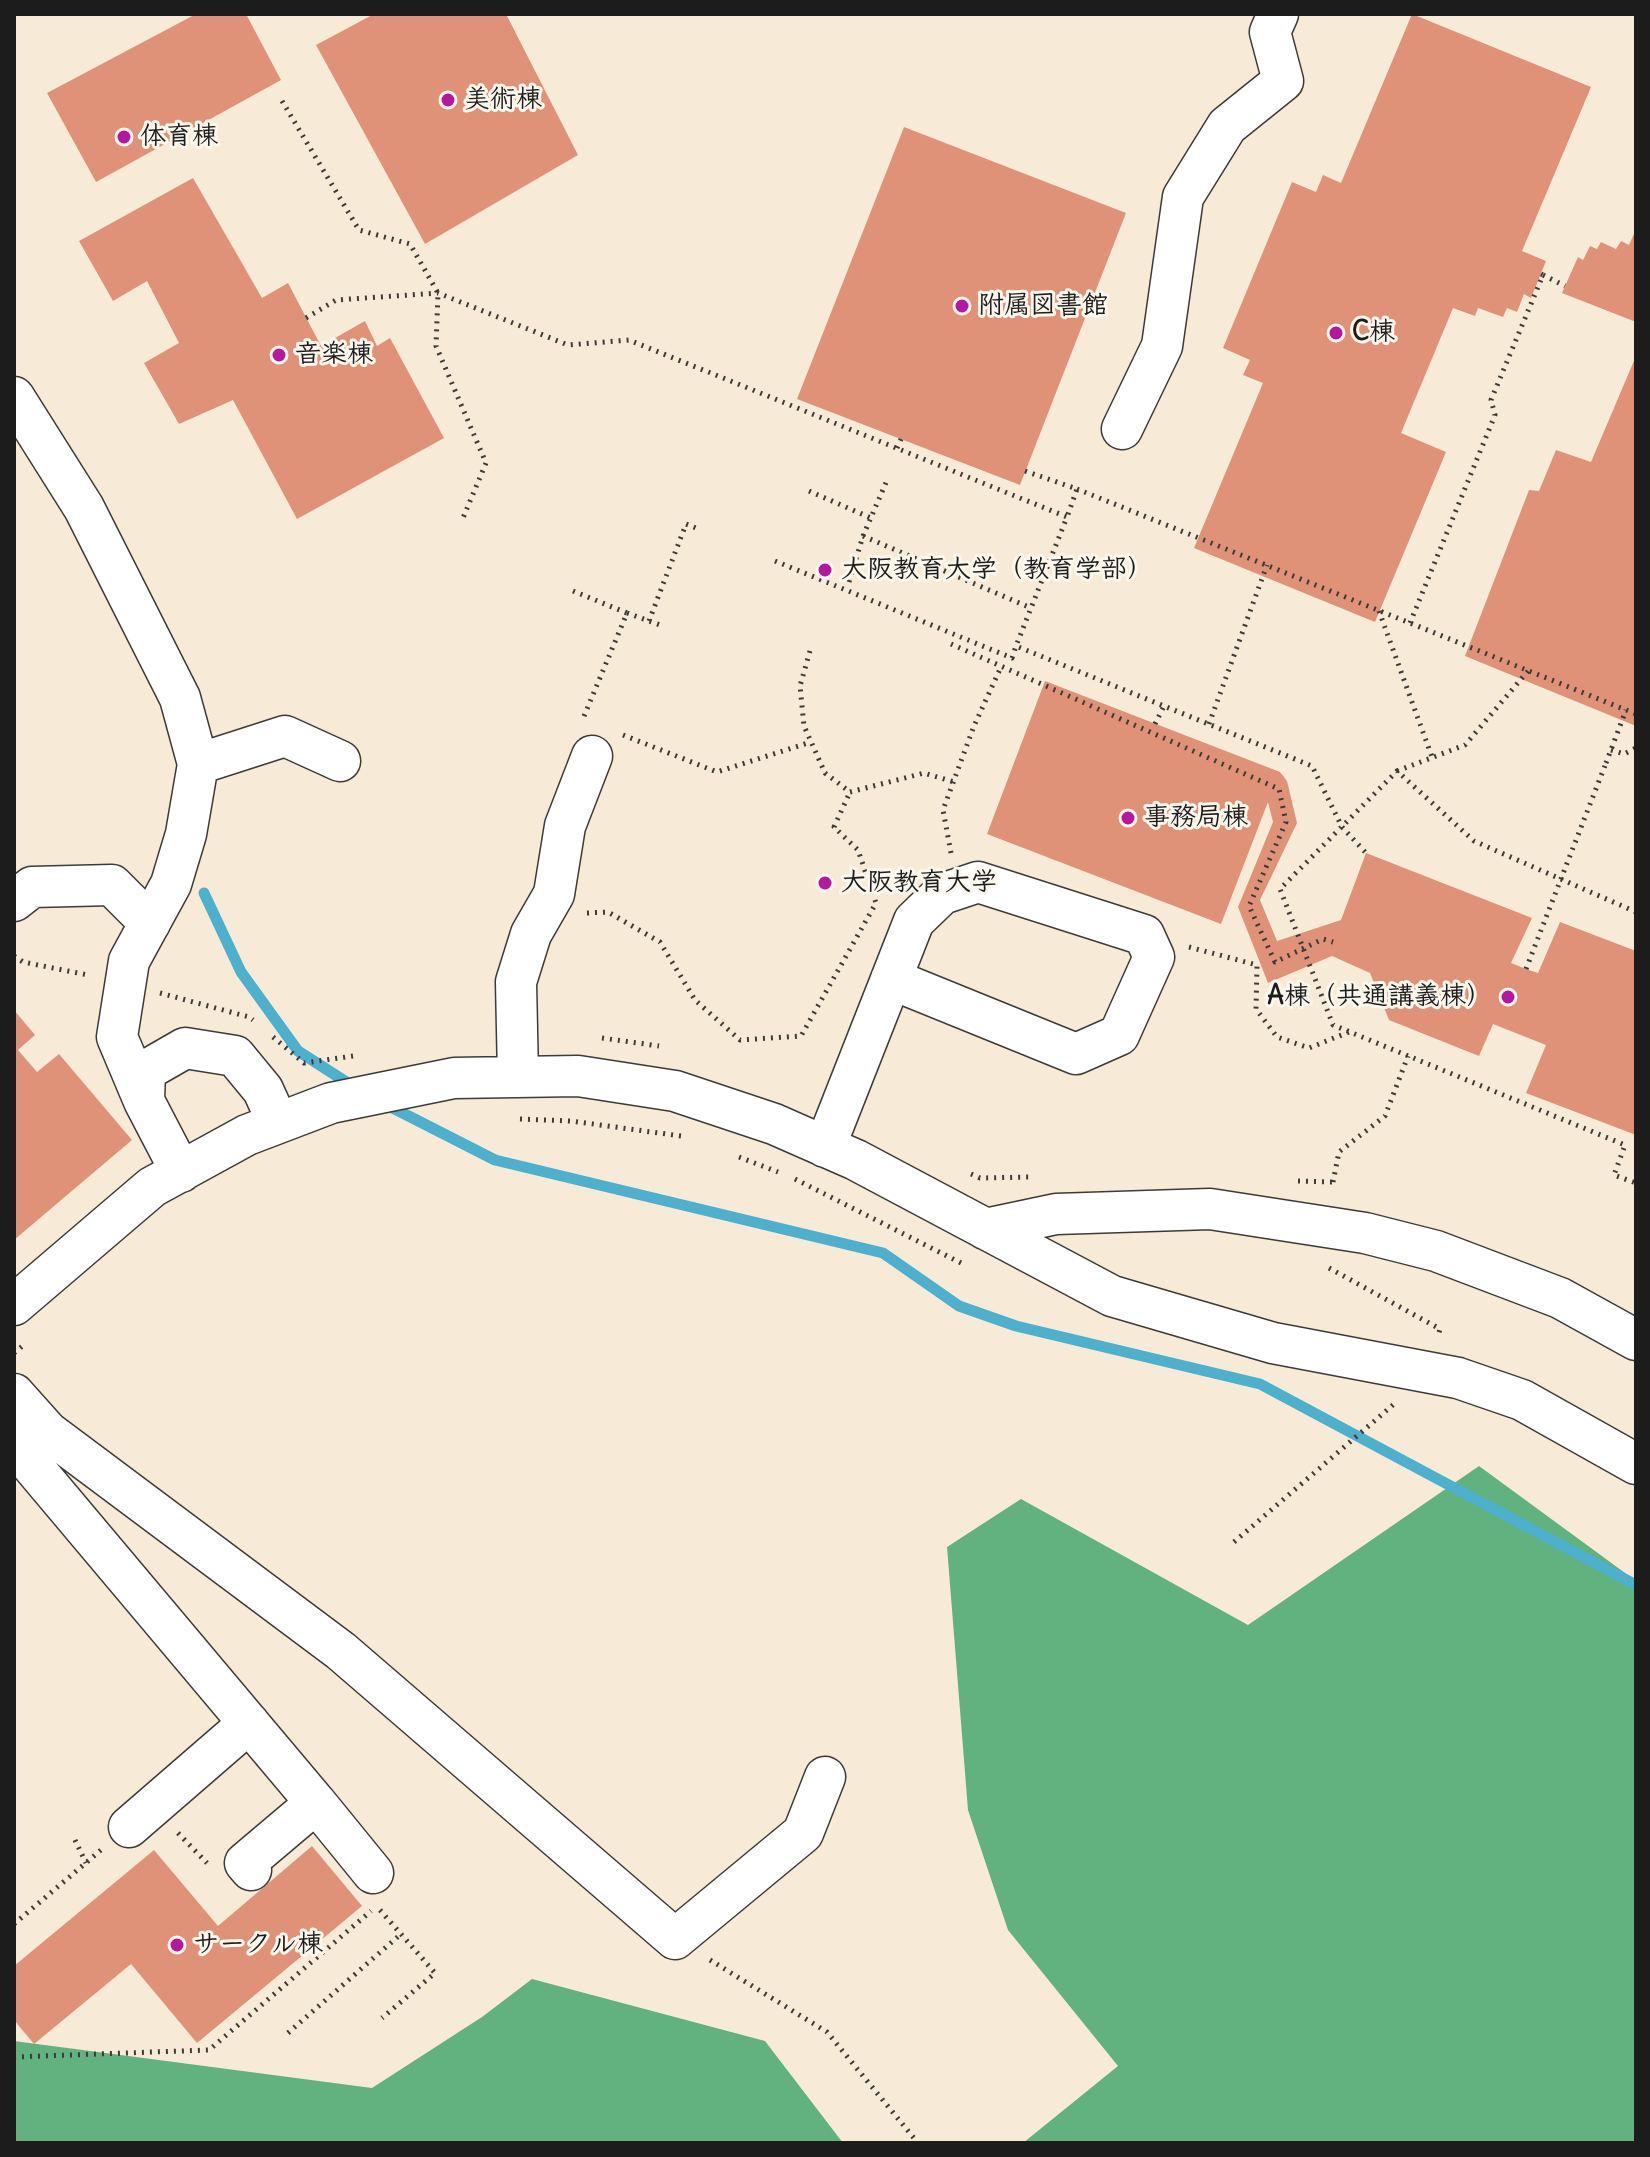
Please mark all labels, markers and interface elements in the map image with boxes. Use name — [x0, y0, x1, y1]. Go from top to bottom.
place label: 美術棟 — [464, 84, 542, 116]
marker: 美術棟 — [439, 91, 457, 109]
place label: 体育棟 — [140, 121, 218, 153]
marker: 体育棟 — [115, 128, 133, 146]
place label: 附属図書館 — [978, 290, 1108, 322]
marker: 附属図書館 — [953, 297, 971, 315]
place label: C棟 — [1352, 317, 1395, 349]
marker: C棟 — [1327, 324, 1345, 342]
place label: 音楽棟 — [295, 339, 373, 371]
marker: 音楽棟 — [270, 346, 288, 364]
place label: 大阪教育大学（教育学部） — [841, 554, 1153, 586]
marker: 大阪教育大学（教育学部） — [816, 561, 834, 579]
place label: 事務局棟 — [1144, 802, 1248, 834]
marker: 事務局棟 — [1119, 809, 1137, 827]
place label: 大阪教育大学 — [841, 867, 997, 899]
marker: 大阪教育大学 — [816, 874, 834, 892]
place label: A棟（共通講義棟） — [1267, 981, 1492, 1013]
marker: A棟（共通講義棟） — [1499, 988, 1517, 1006]
place label: サークル棟 — [193, 1929, 323, 1961]
marker: サークル棟 — [168, 1936, 186, 1954]

